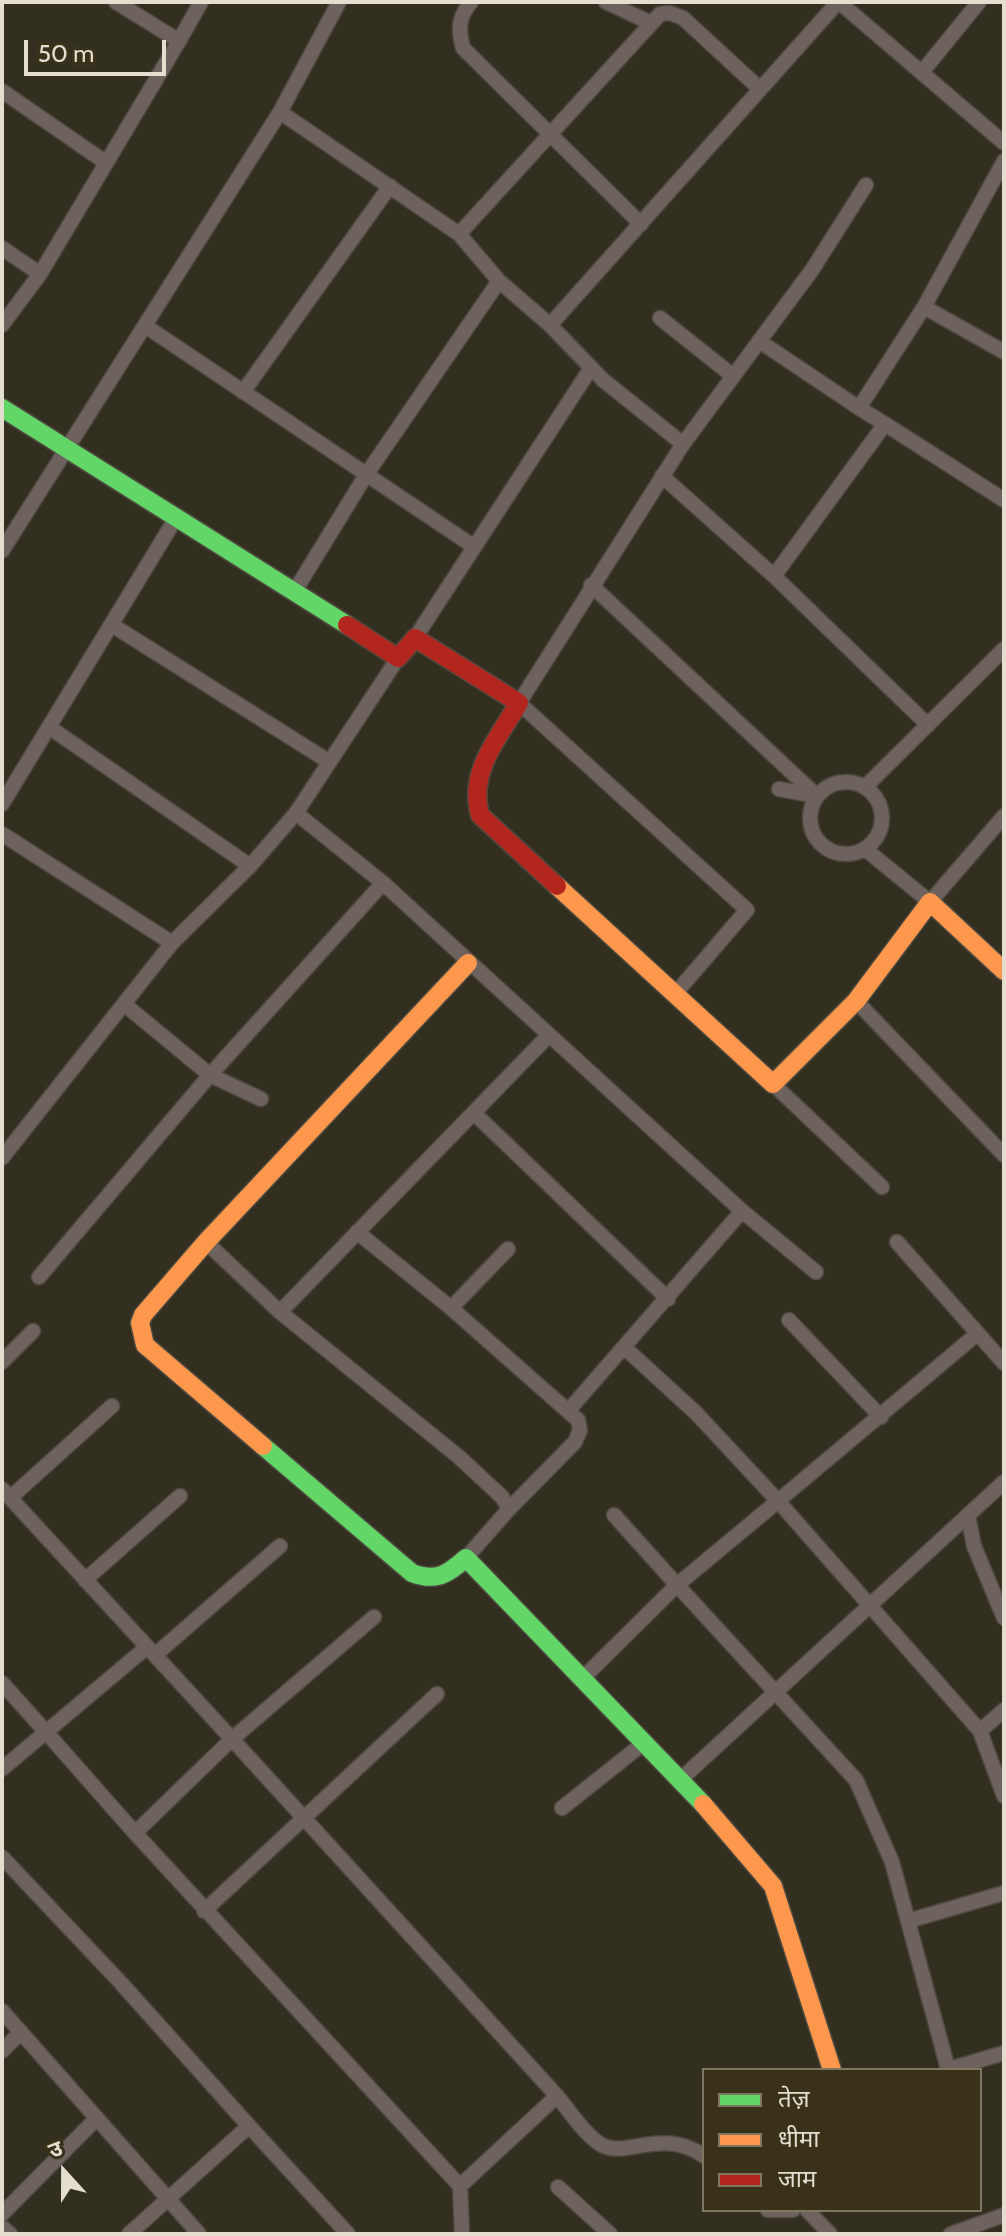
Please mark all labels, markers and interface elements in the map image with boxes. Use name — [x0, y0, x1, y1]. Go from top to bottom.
scale bar — [28, 24, 170, 74]
text: 50 m — [38, 39, 94, 68]
legend — [702, 2068, 982, 2212]
text: तेज़ — [778, 2084, 810, 2113]
text: धीमा — [778, 2124, 820, 2153]
north arrow — [24, 2132, 104, 2212]
text: उ — [44, 2134, 66, 2164]
text: जाम — [778, 2164, 816, 2193]

